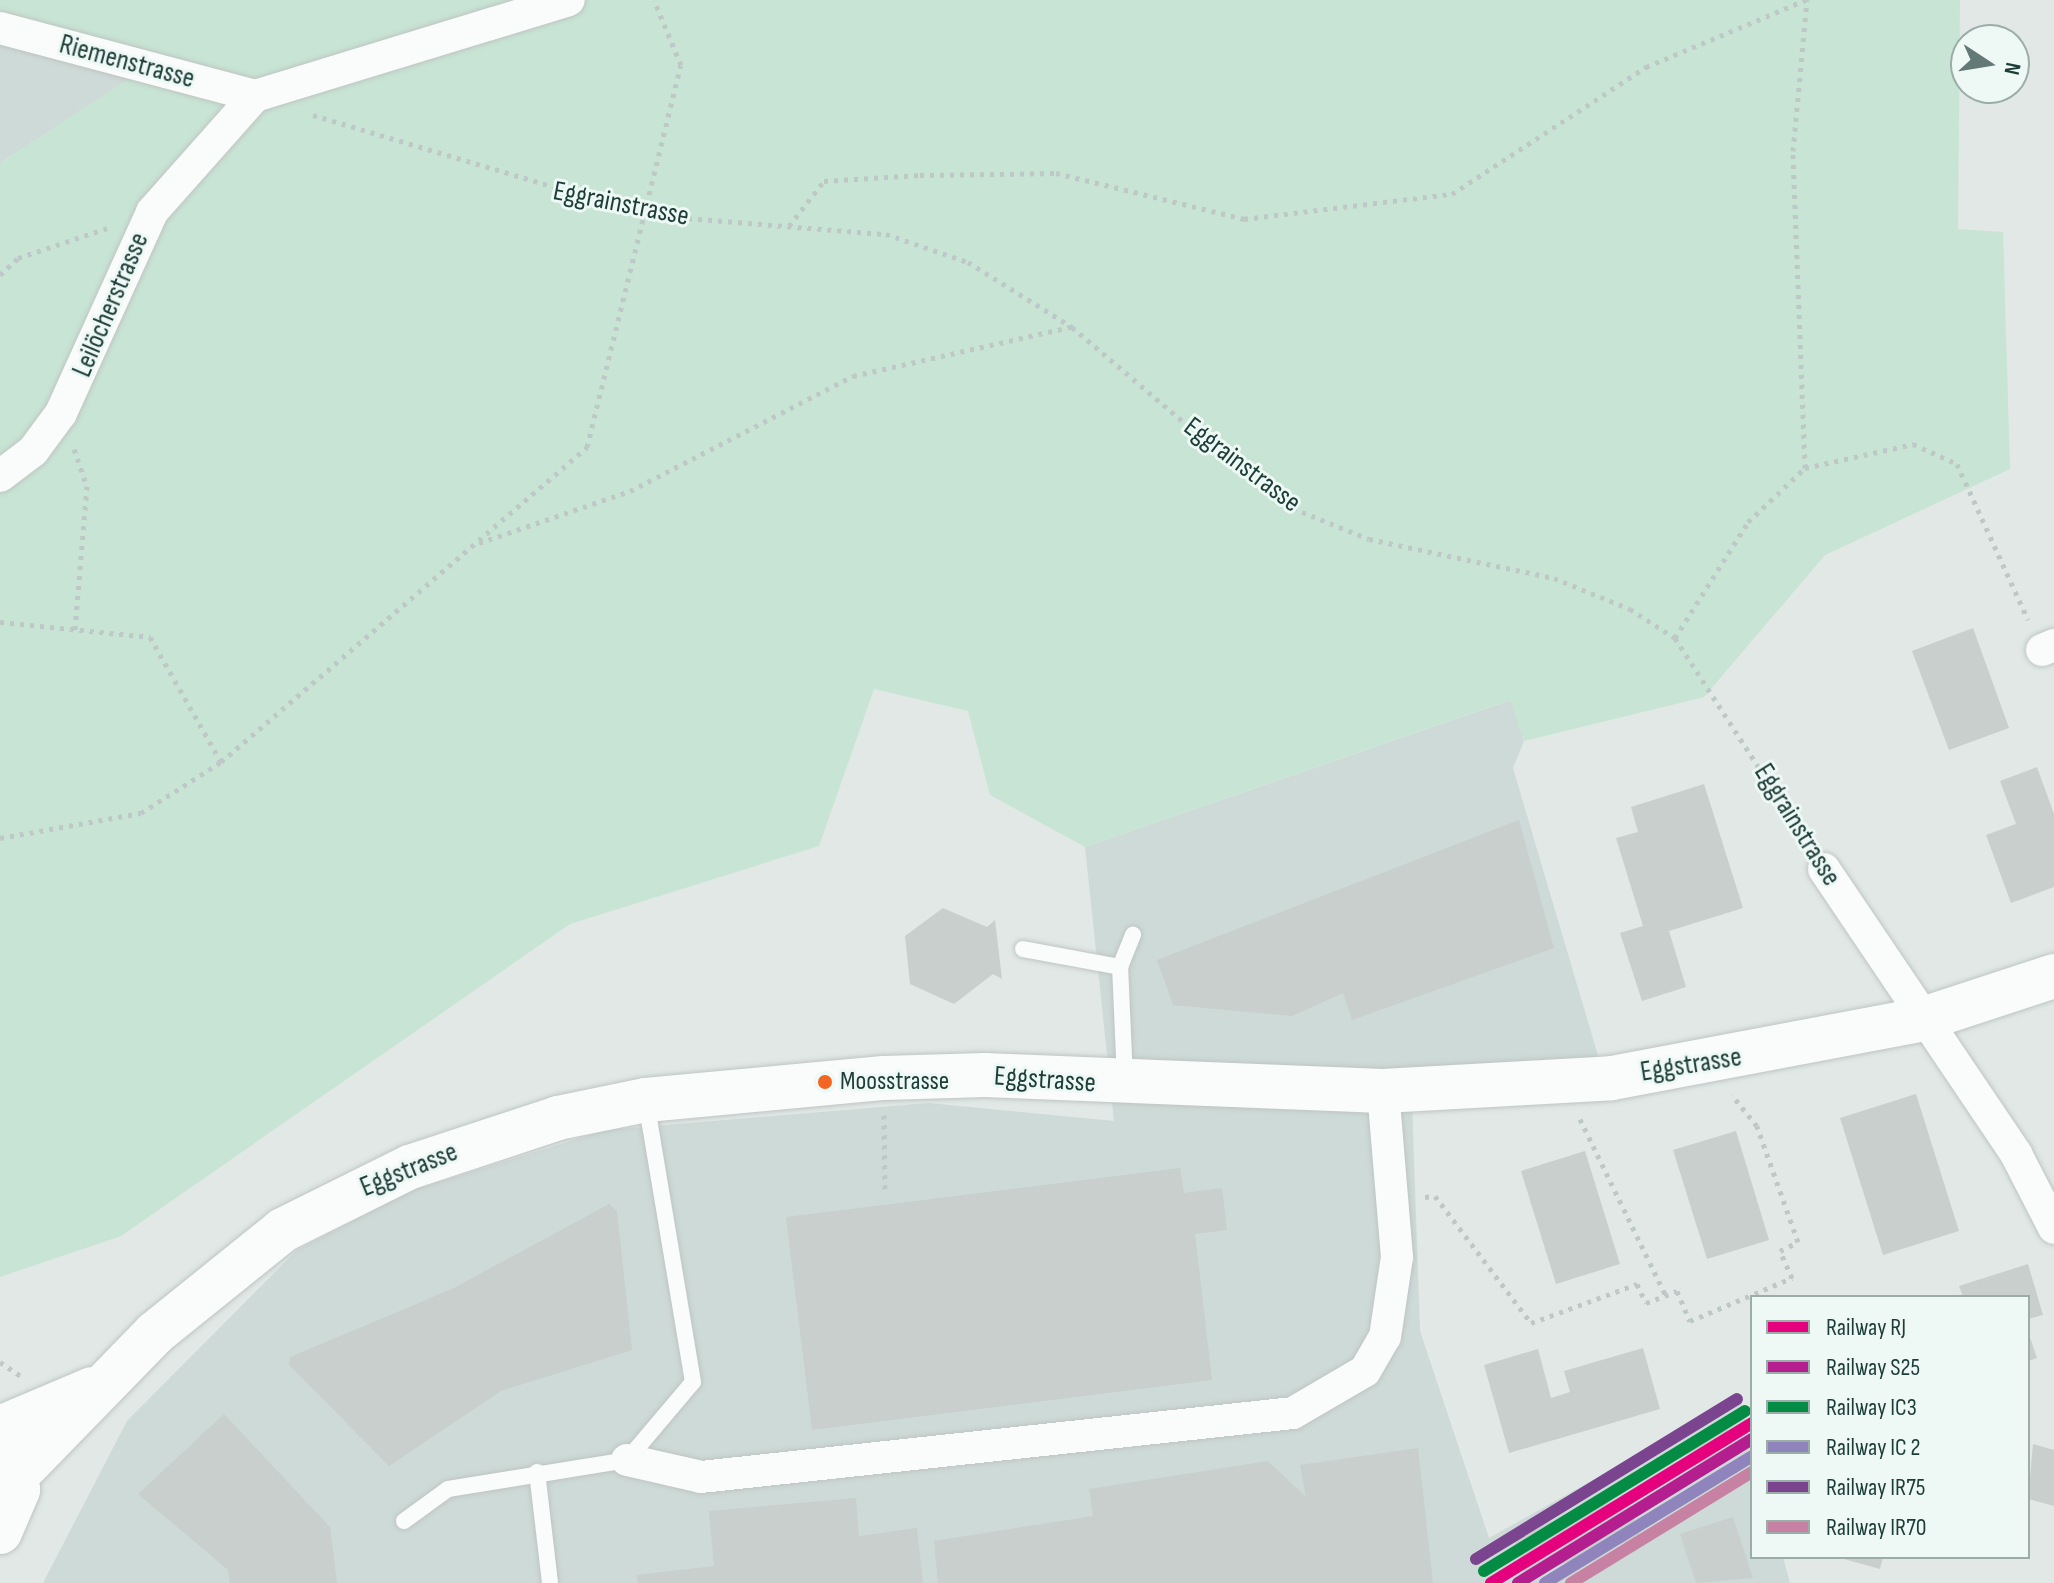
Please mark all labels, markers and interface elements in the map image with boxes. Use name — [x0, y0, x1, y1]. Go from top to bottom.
north arrow — [1950, 24, 2030, 104]
street label: Riemenstrasse — [56, 28, 198, 96]
text: N — [1998, 60, 2026, 77]
street label: Eggrainstrasse — [550, 174, 692, 234]
street label: Leilöcherstrasse — [66, 228, 156, 382]
street label: Eggrainstrasse — [1177, 410, 1307, 520]
street label: Eggrainstrasse — [1746, 758, 1848, 892]
street label: Eggstrasse — [1638, 1040, 1744, 1090]
street label: Eggstrasse — [993, 1060, 1097, 1100]
place label: Moosstrasse — [840, 1066, 949, 1098]
marker: Moosstrasse — [817, 1074, 833, 1090]
street label: Eggstrasse — [355, 1135, 463, 1205]
legend — [1750, 1295, 2030, 1559]
text: Railway RJ — [1826, 1313, 1906, 1342]
text: Railway S25 — [1826, 1353, 1920, 1382]
text: Railway IC3 — [1826, 1393, 1917, 1422]
text: Railway IC 2 — [1826, 1433, 1920, 1462]
text: Railway IR75 — [1826, 1473, 1925, 1502]
text: Railway IR70 — [1826, 1513, 1926, 1542]

